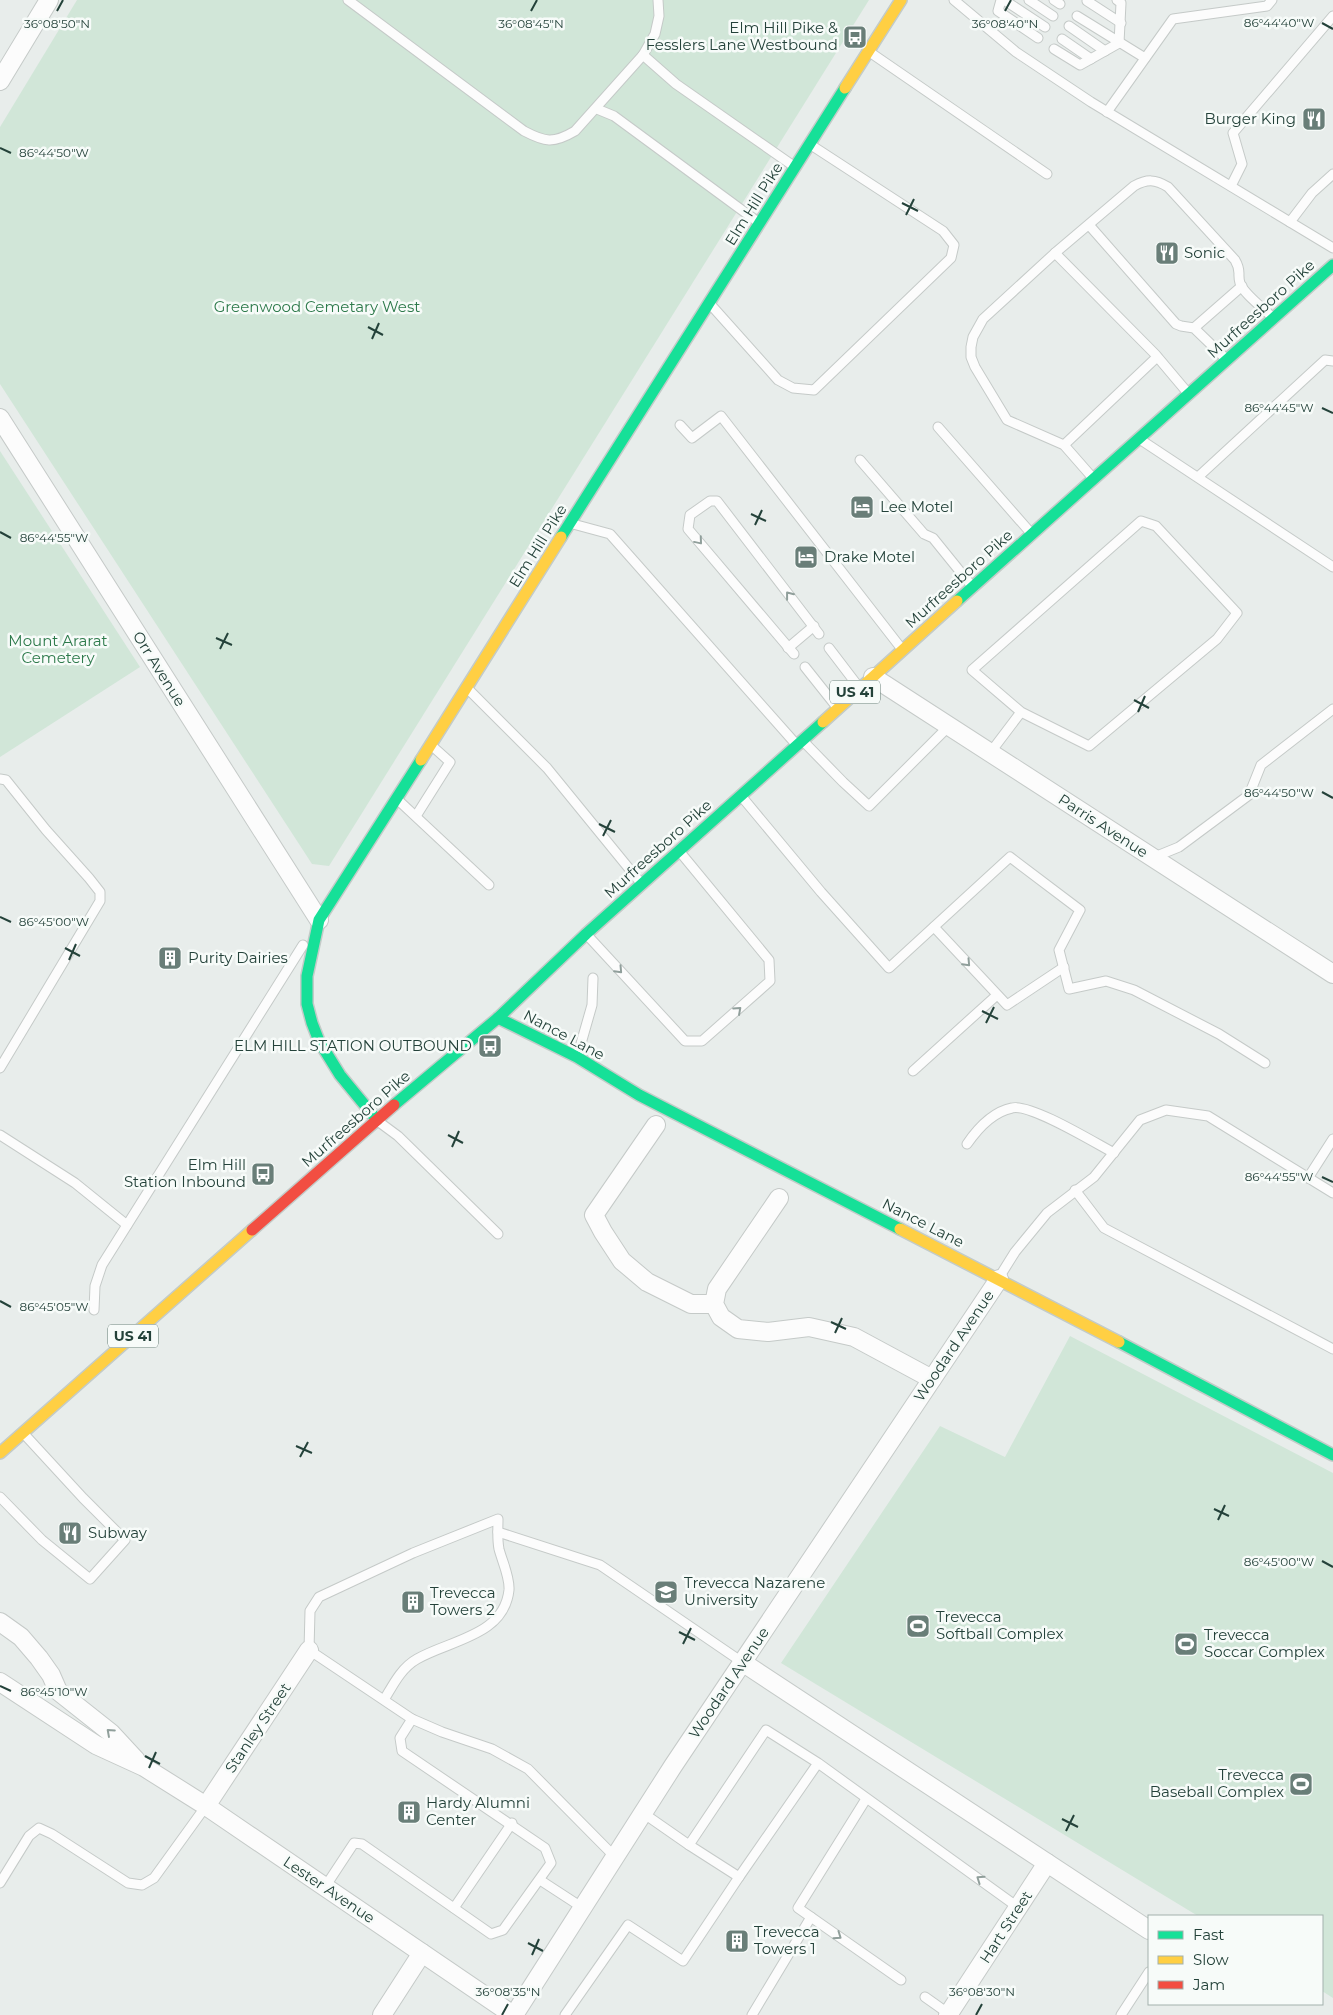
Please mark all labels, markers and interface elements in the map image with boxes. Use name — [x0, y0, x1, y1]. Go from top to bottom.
text: 86°44'40"W — [1244, 15, 1314, 30]
text: 36°08'50"N — [24, 16, 90, 31]
text: 36°08'45"N — [498, 16, 564, 31]
text: 36°08'40"N — [972, 16, 1038, 31]
place label: Elm Hill Pike & Fesslers Lane Westbound — [646, 18, 838, 54]
bus stop icon: Elm Hill Pike & Fesslers Lane Westbound — [842, 24, 868, 50]
restaurant icon: Burger King — [1301, 106, 1327, 132]
place label: Burger King — [1204, 109, 1296, 128]
text: 86°44'50"W — [19, 145, 89, 160]
street label: Elm Hill Pike — [720, 159, 787, 249]
restaurant icon: Sonic — [1154, 240, 1180, 266]
place label: Sonic — [1184, 243, 1225, 262]
street label: Murfreesboro Pike — [1203, 255, 1318, 362]
park label: Greenwood Cemetary West — [214, 297, 420, 316]
text: 86°44'45"W — [1244, 400, 1314, 415]
hotel icon: Lee Motel — [849, 494, 875, 520]
place label: Lee Motel — [880, 497, 953, 516]
street label: Elm Hill Pike — [504, 501, 571, 591]
street label: Murfreesboro Pike — [901, 525, 1016, 632]
text: 86°44'55"W — [20, 530, 88, 545]
one-way arrow — [693, 535, 701, 544]
hotel icon: Drake Motel — [793, 544, 819, 570]
place label: Drake Motel — [824, 547, 915, 566]
one-way arrow — [787, 592, 795, 601]
street label: Orr Avenue — [129, 628, 190, 710]
park label: Mount Ararat Cemetery — [8, 631, 108, 667]
road number: US 41 — [830, 680, 880, 704]
text: 86°44'50"W — [1244, 785, 1314, 800]
street label: Parris Avenue — [1055, 790, 1152, 862]
street label: Murfreesboro Pike — [600, 795, 715, 902]
text: 86°45'00"W — [19, 914, 89, 929]
building icon: Purity Dairies — [157, 945, 183, 971]
place label: Purity Dairies — [188, 948, 288, 967]
one-way arrow — [961, 957, 970, 966]
one-way arrow — [613, 964, 622, 973]
street label: Nance Lane — [520, 1005, 608, 1064]
one-way arrow — [732, 1006, 741, 1015]
bus stop icon: ELM HILL STATION OUTBOUND — [477, 1033, 503, 1059]
place label: ELM HILL STATION OUTBOUND — [234, 1036, 472, 1055]
street label: Murfreesboro Pike — [297, 1066, 414, 1171]
place label: Elm Hill Station Inbound — [124, 1155, 246, 1191]
bus stop icon: Elm Hill Station Inbound — [250, 1161, 276, 1187]
text: 86°44'55"W — [1245, 1169, 1313, 1184]
street label: Nance Lane — [879, 1194, 967, 1251]
street label: Woodard Avenue — [909, 1286, 998, 1405]
text: 86°45'05"W — [19, 1299, 89, 1314]
road number: US 41 — [108, 1324, 158, 1348]
restaurant icon: Subway — [57, 1520, 83, 1546]
place label: Subway — [88, 1523, 148, 1542]
text: 86°45'00"W — [1244, 1554, 1314, 1569]
place label: Trevecca Nazarene University — [684, 1573, 825, 1609]
school or university icon: Trevecca Nazarene University — [653, 1579, 679, 1605]
place label: Trevecca Towers 2 — [430, 1583, 496, 1619]
building icon: Trevecca Towers 2 — [400, 1589, 426, 1615]
place label: Trevecca Softball Complex — [936, 1607, 1063, 1643]
sports icon: Trevecca Softball Complex — [905, 1613, 931, 1639]
street label: Woodard Avenue — [684, 1623, 773, 1742]
place label: Trevecca Soccar Complex — [1204, 1625, 1325, 1661]
sports icon: Trevecca Soccar Complex — [1173, 1631, 1199, 1657]
street label: Stanley Street — [221, 1679, 295, 1776]
text: 86°45'10"W — [20, 1684, 88, 1699]
one-way arrow — [106, 1729, 115, 1738]
place label: Trevecca Baseball Complex — [1150, 1765, 1284, 1801]
sports icon: Trevecca Baseball Complex — [1288, 1771, 1314, 1797]
place label: Hardy Alumni Center — [426, 1793, 530, 1829]
building icon: Hardy Alumni Center — [396, 1799, 422, 1825]
street label: Lester Avenue — [280, 1852, 379, 1927]
one-way arrow — [976, 1876, 985, 1885]
street label: Hart Street — [975, 1887, 1036, 1967]
legend — [1148, 1915, 1323, 2005]
place label: Trevecca Towers 1 — [754, 1922, 820, 1958]
text: Fast — [1193, 1925, 1224, 1944]
building icon: Trevecca Towers 1 — [724, 1928, 750, 1954]
one-way arrow — [832, 1930, 842, 1939]
text: Slow — [1193, 1950, 1229, 1969]
text: Jam — [1192, 1975, 1225, 1994]
text: 36°08'35"N — [476, 1984, 540, 1999]
text: 36°08'30"N — [949, 1984, 1015, 1999]

